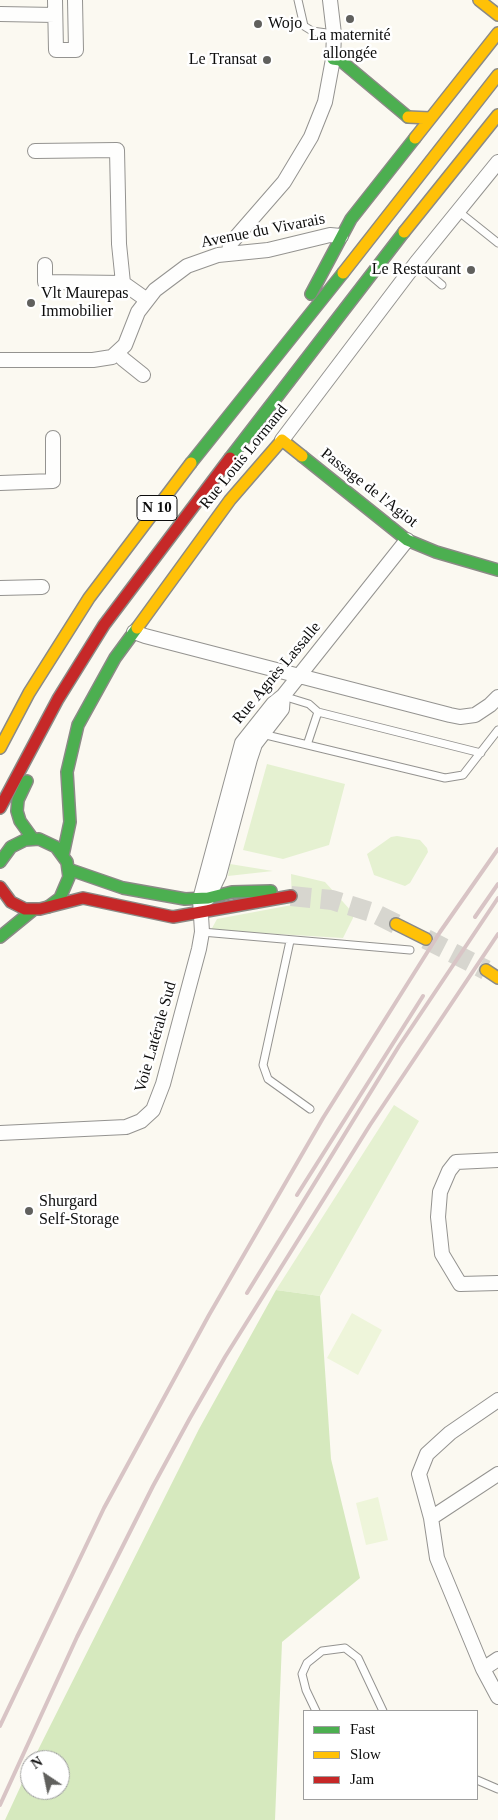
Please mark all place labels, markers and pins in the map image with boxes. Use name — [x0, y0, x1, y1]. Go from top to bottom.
marker: La maternité allongée — [344, 13, 356, 25]
place label: Wojo — [268, 14, 302, 34]
marker: Wojo — [252, 18, 264, 30]
place label: La maternité allongée — [309, 26, 391, 64]
place label: Le Transat — [189, 50, 257, 70]
marker: Le Transat — [261, 54, 273, 66]
place label: Le Restaurant — [372, 260, 461, 280]
marker: Le Restaurant — [465, 264, 477, 276]
place label: Vlt Maurepas Immobilier — [41, 284, 129, 322]
marker: Vlt Maurepas Immobilier — [25, 297, 37, 309]
place label: Shurgard Self-Storage — [39, 1192, 119, 1230]
marker: Shurgard Self-Storage — [23, 1205, 35, 1217]

